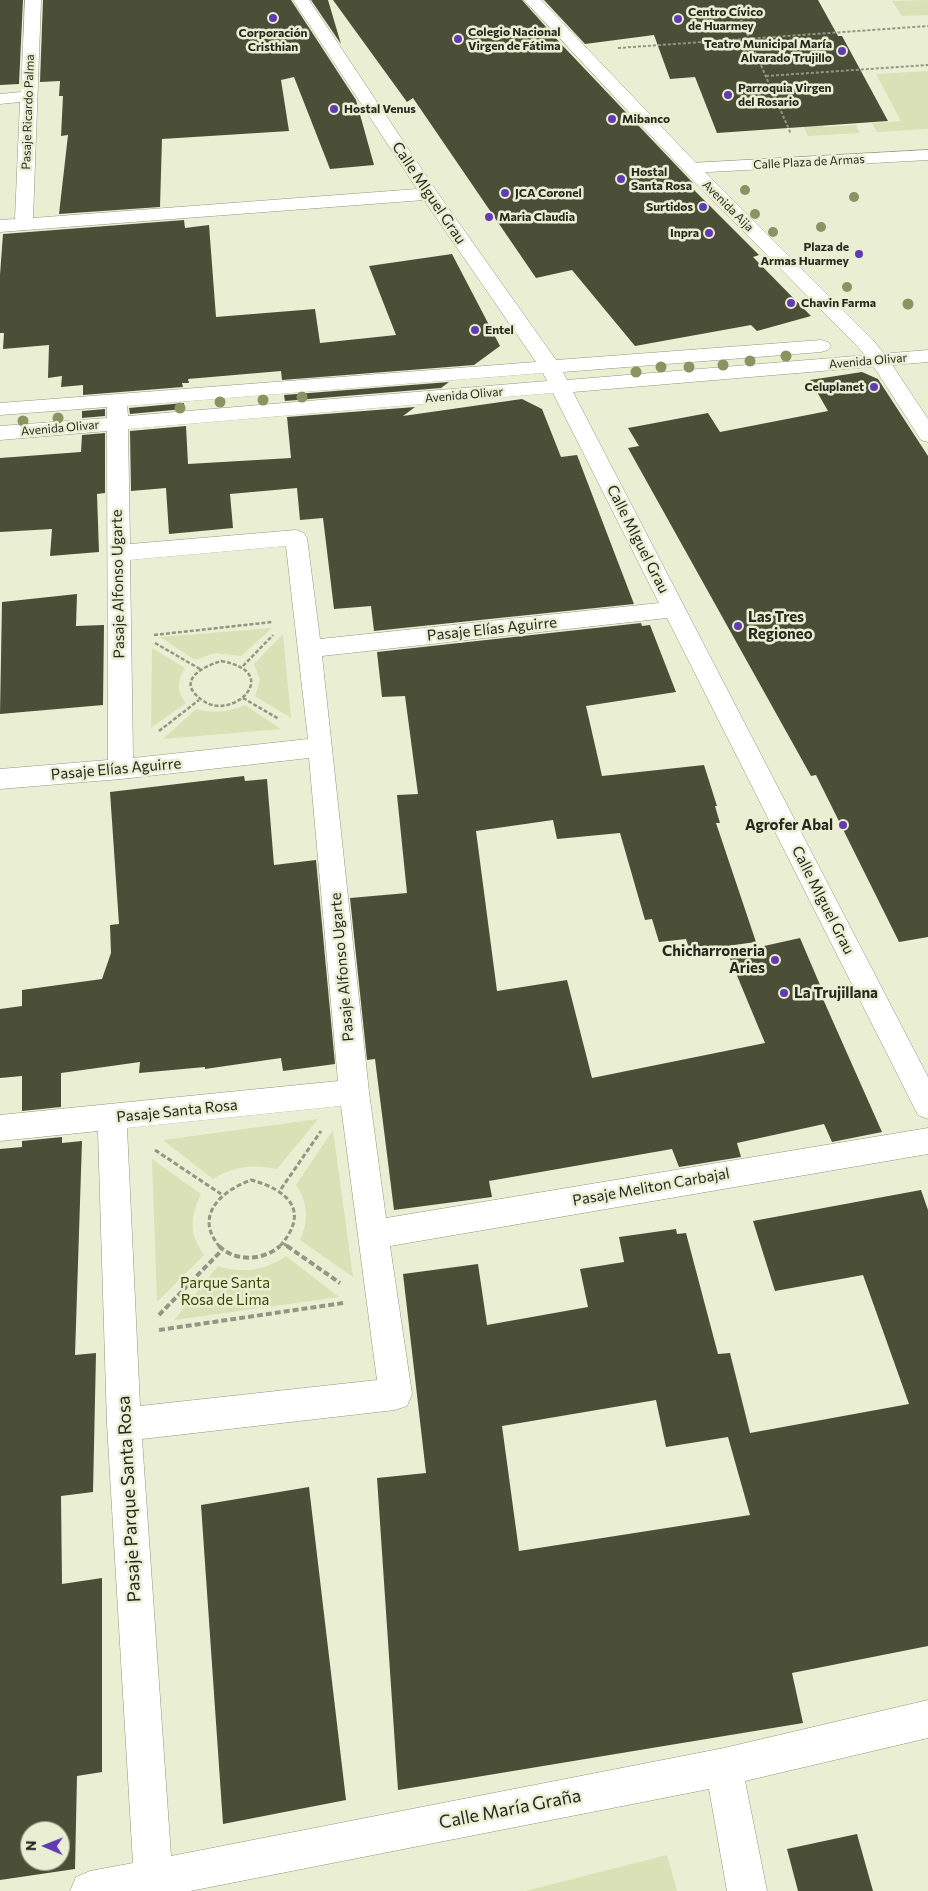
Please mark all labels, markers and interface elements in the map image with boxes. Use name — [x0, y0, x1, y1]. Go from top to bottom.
place label: Centro Cívico de Huarmey — [688, 5, 763, 33]
marker: Corporación Cristhian — [267, 12, 279, 24]
marker: Centro Cívico de Huarmey — [672, 13, 684, 25]
place label: Colegio Nacional Virgen de Fátima — [468, 25, 561, 53]
place label: Corporación Cristhian — [238, 26, 308, 54]
marker: Colegio Nacional Virgen de Fátima — [452, 33, 464, 45]
place label: Teatro Municipal María Alvarado Trujillo — [704, 37, 832, 65]
marker: Teatro Municipal María Alvarado Trujillo — [836, 45, 848, 57]
street label: Pasaje Ricardo Palma — [19, 54, 37, 170]
place label: Parroquia Virgen del Rosario — [738, 81, 831, 109]
marker: Parroquia Virgen del Rosario — [722, 89, 734, 101]
place label: Hostal Venus — [344, 102, 416, 116]
marker: Hostal Venus — [328, 103, 340, 115]
place label: Mibanco — [622, 112, 670, 126]
marker: Mibanco — [606, 113, 618, 125]
street label: Calle MIguel Grau — [388, 139, 470, 247]
street label: Calle Plaza de Armas — [753, 152, 865, 172]
place label: Hostal Santa Rosa — [631, 165, 692, 193]
marker: Hostal Santa Rosa — [615, 173, 627, 185]
street label: Avenida Aija — [699, 177, 757, 235]
place label: JCA Coronel — [515, 186, 582, 200]
marker: JCA Coronel — [499, 187, 511, 199]
place label: Surtidos — [646, 200, 693, 214]
marker: Surtidos — [697, 201, 709, 213]
place label: Maria Claudia — [499, 210, 575, 224]
marker: Maria Claudia — [483, 211, 495, 223]
place label: Inpra — [670, 226, 699, 240]
marker: Inpra — [703, 227, 715, 239]
place label: Plaza de Armas Huarmey — [760, 240, 849, 268]
marker: Plaza de Armas Huarmey — [853, 248, 865, 260]
place label: Chavin Farma — [801, 296, 876, 310]
marker: Chavin Farma — [785, 297, 797, 309]
place label: Entel — [485, 323, 514, 337]
marker: Entel — [469, 324, 481, 336]
street label: Avenida Olivar — [828, 350, 908, 372]
place label: Celuplanet — [804, 380, 864, 394]
marker: Celuplanet — [868, 381, 880, 393]
street label: Avenida Olivar — [424, 384, 504, 406]
street label: Avenida Olivar — [20, 417, 100, 439]
street label: Calle MIguel Grau — [603, 482, 673, 596]
street label: Pasaje Alfonso Ugarte — [108, 509, 128, 659]
place label: Las Tres Regioneo — [748, 608, 813, 643]
street label: Pasaje Elías Aguirre — [426, 613, 558, 645]
marker: Las Tres Regioneo — [732, 620, 744, 632]
street label: Pasaje Elías Aguirre — [50, 754, 182, 784]
place label: Agrofer Abal — [745, 816, 833, 834]
marker: Agrofer Abal — [837, 819, 849, 831]
street label: Calle MIguel Grau — [788, 843, 858, 957]
street label: Pasaje Alfonso Ugarte — [327, 892, 357, 1042]
place label: Chicharroneria Aries — [662, 942, 765, 977]
marker: Chicharroneria Aries — [769, 954, 781, 966]
place label: La Trujillana — [794, 984, 878, 1002]
marker: La Trujillana — [778, 987, 790, 999]
street label: Pasaje Santa Rosa — [116, 1096, 238, 1126]
street label: Pasaje Meliton Carbajal — [571, 1164, 731, 1210]
park label: Parque Santa Rosa de Lima — [180, 1274, 270, 1309]
street label: Pasaje Parque Santa Rosa — [113, 1395, 145, 1603]
street label: Calle María Graña — [437, 1785, 583, 1833]
north arrow — [20, 1821, 70, 1871]
text: N — [22, 1840, 39, 1851]

